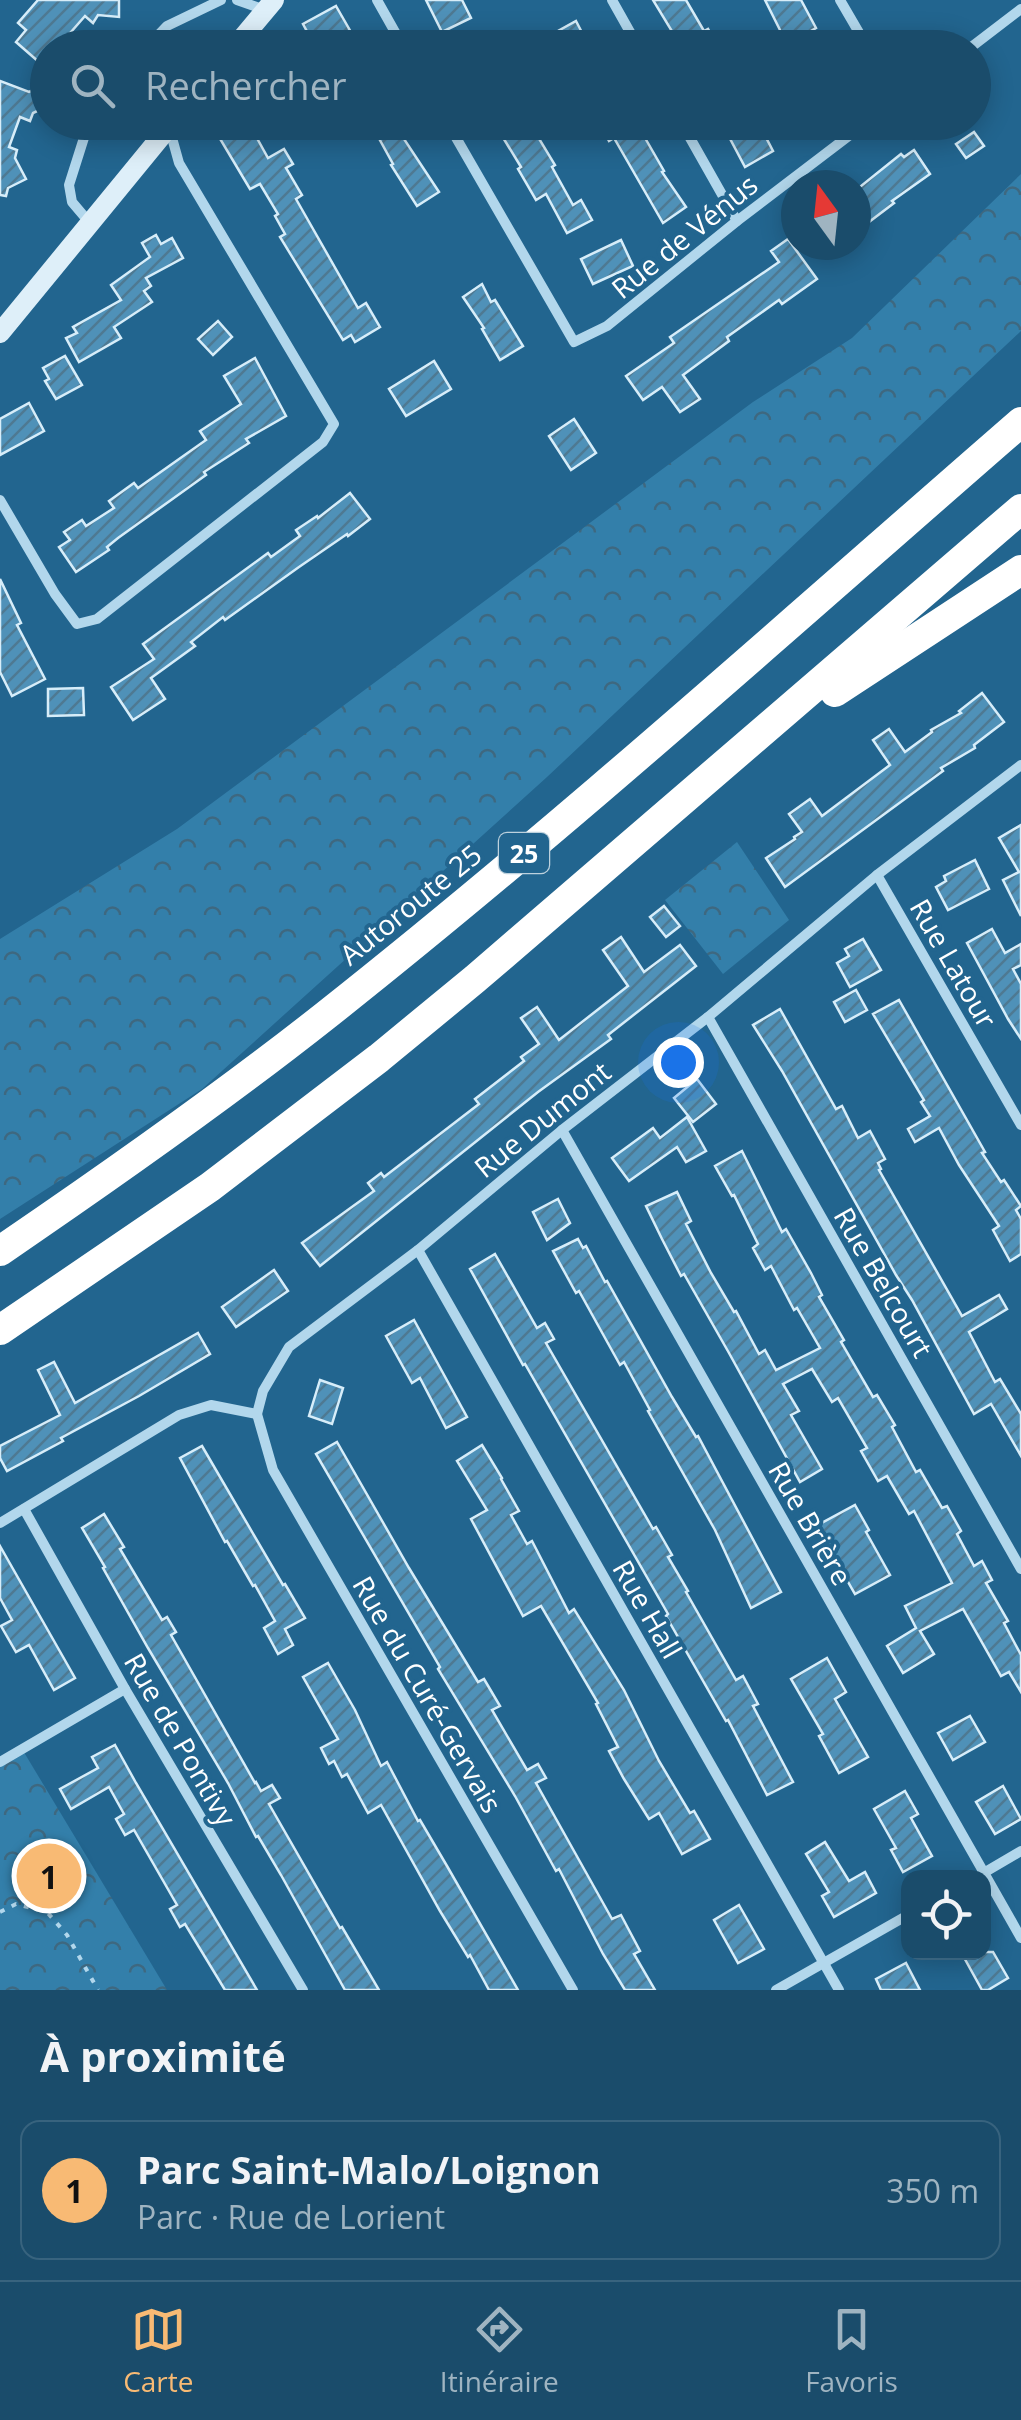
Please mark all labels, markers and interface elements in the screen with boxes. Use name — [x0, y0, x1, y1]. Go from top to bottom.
search box — [30, 30, 991, 140]
icon: search — [65, 58, 120, 113]
text: Rechercher — [145, 59, 347, 111]
street label: Rue de Vénus — [603, 165, 765, 307]
north arrow — [781, 170, 871, 260]
road number: 25 — [499, 833, 549, 873]
street label: Autoroute 25 — [331, 835, 489, 973]
street label: Rue Latour — [902, 892, 1006, 1035]
your location — [653, 1037, 704, 1088]
street label: Rue Dumont — [466, 1052, 618, 1186]
street label: Rue Belcourt — [826, 1200, 942, 1364]
street label: Rue Brière — [760, 1454, 862, 1592]
street label: Rue Hall — [605, 1553, 691, 1665]
street label: Rue du Curé-Gervais — [345, 1569, 511, 1819]
street label: Rue de Pontivy — [116, 1646, 246, 1833]
pin: 1 — [17, 1838, 82, 1914]
map controls — [901, 1870, 991, 1960]
button: locate — [901, 1870, 991, 1960]
text: À proximité — [40, 2027, 286, 2084]
text: Parc Saint-Malo/Loignon — [137, 2143, 601, 2195]
text: 1 — [65, 2169, 84, 2212]
text: 350 m — [886, 2169, 979, 2212]
text: Parc · Rue de Lorient — [137, 2195, 445, 2238]
tab: Carte — [123, 2302, 194, 2400]
tab: Itinéraire — [440, 2302, 559, 2400]
tab: Favoris — [805, 2302, 898, 2400]

